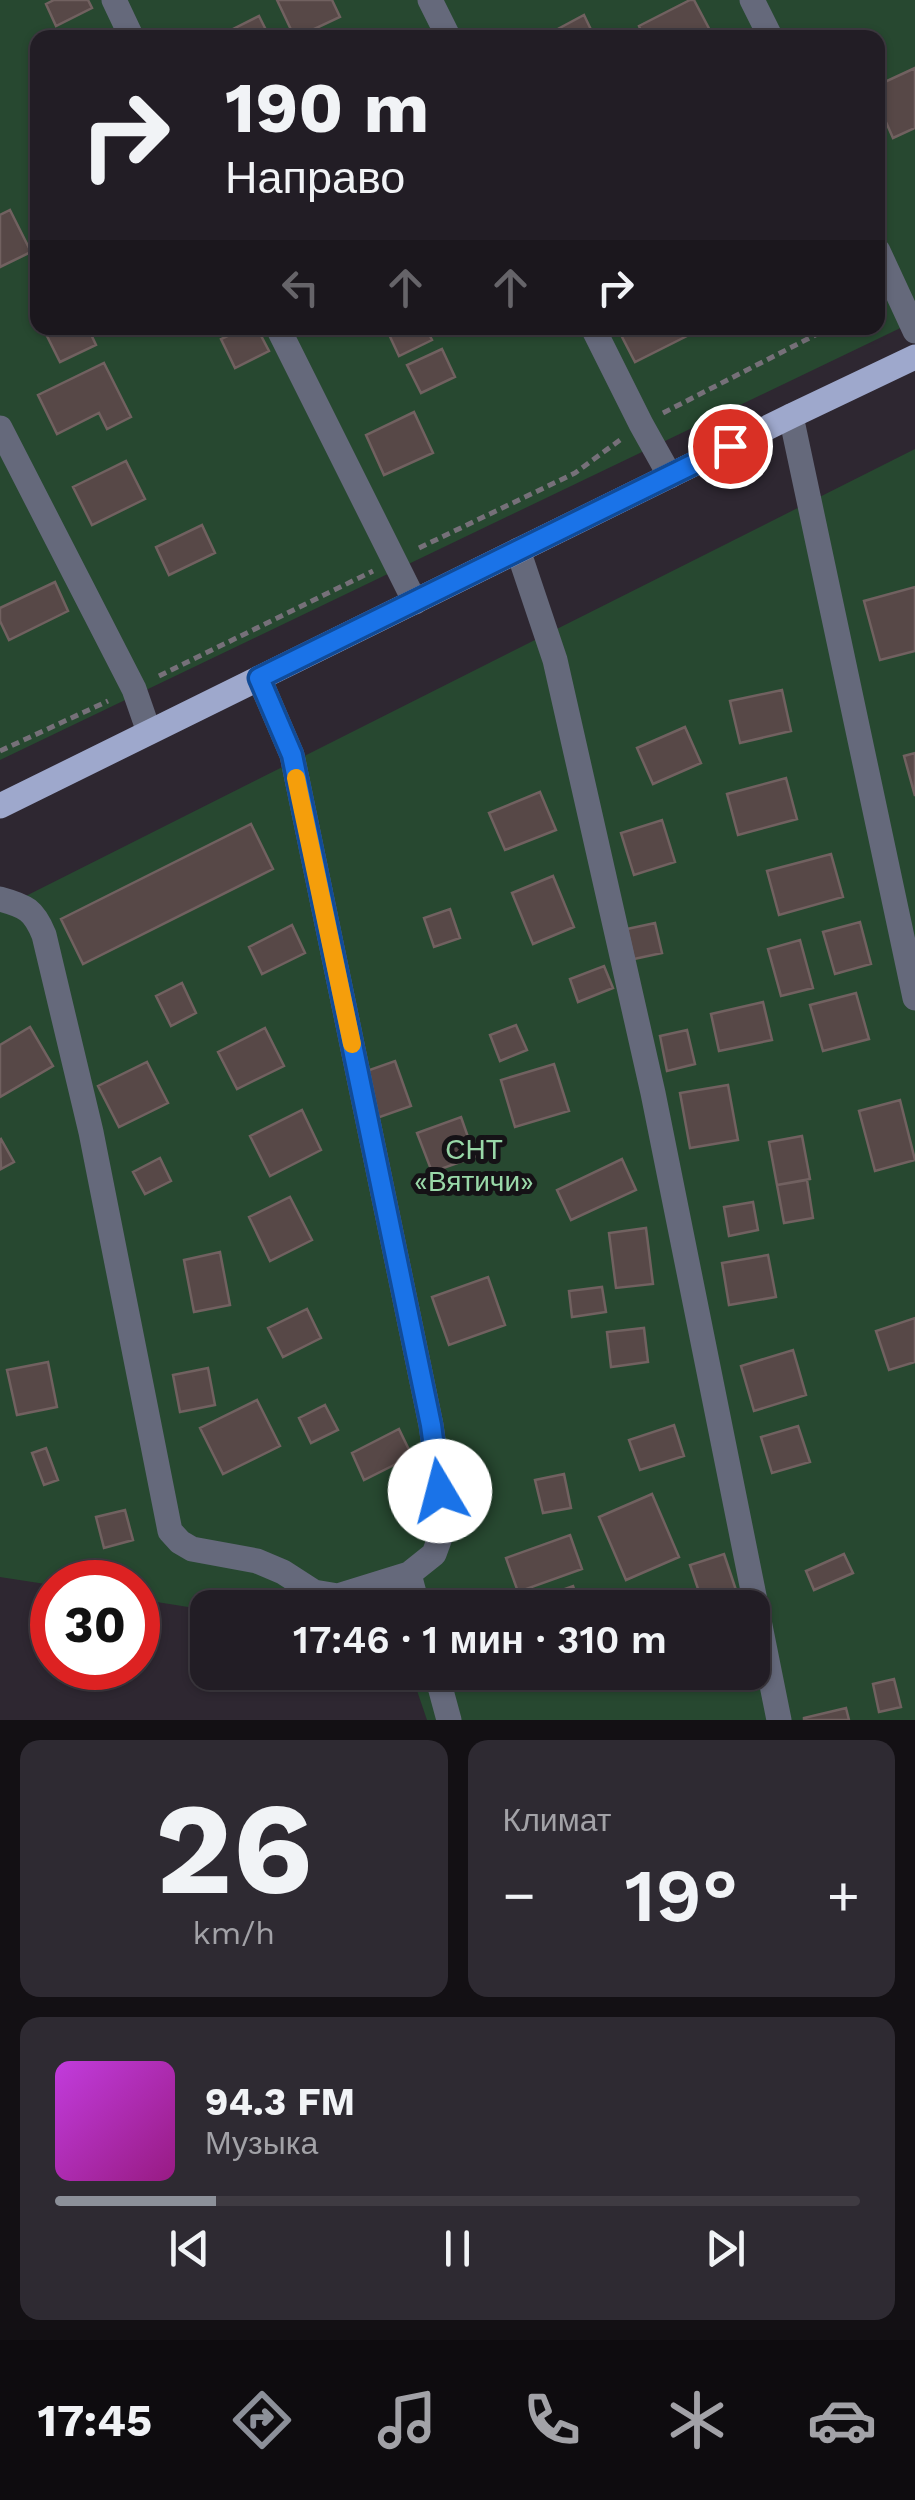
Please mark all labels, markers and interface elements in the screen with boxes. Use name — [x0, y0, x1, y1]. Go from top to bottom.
text: 190 m — [225, 67, 429, 149]
icon: right — [60, 70, 190, 200]
text: Направо — [225, 151, 405, 204]
icon: left — [273, 260, 328, 315]
icon: ahead — [378, 260, 433, 315]
icon: ahead — [483, 260, 538, 315]
icon: right — [588, 260, 643, 315]
pin — [688, 404, 773, 489]
icon: arrive — [703, 419, 758, 474]
park label: СНТ «Вятичи» — [414, 1133, 534, 1198]
position arrow — [388, 1439, 492, 1543]
speed limit sign: 30 — [30, 1560, 160, 1690]
text: 17:46 · 1 мин · 310 m — [293, 1618, 667, 1662]
text: 26 — [155, 1772, 313, 1925]
text: Климат — [503, 1801, 611, 1839]
text: 19° — [624, 1851, 738, 1939]
text: − — [503, 1863, 536, 1927]
text: + — [827, 1863, 860, 1927]
text: km/h — [193, 1914, 275, 1952]
text: 94.3 FM — [205, 2080, 355, 2124]
text: Музыка — [205, 2124, 318, 2162]
icon: previous — [162, 2221, 217, 2276]
icon: pause — [430, 2221, 485, 2276]
icon: next — [698, 2221, 753, 2276]
icon: directions — [227, 2385, 297, 2455]
icon: music — [372, 2385, 442, 2455]
icon: phone — [517, 2385, 587, 2455]
icon: climate — [662, 2385, 732, 2455]
icon: car — [807, 2385, 877, 2455]
text: 17:45 — [38, 2394, 152, 2447]

